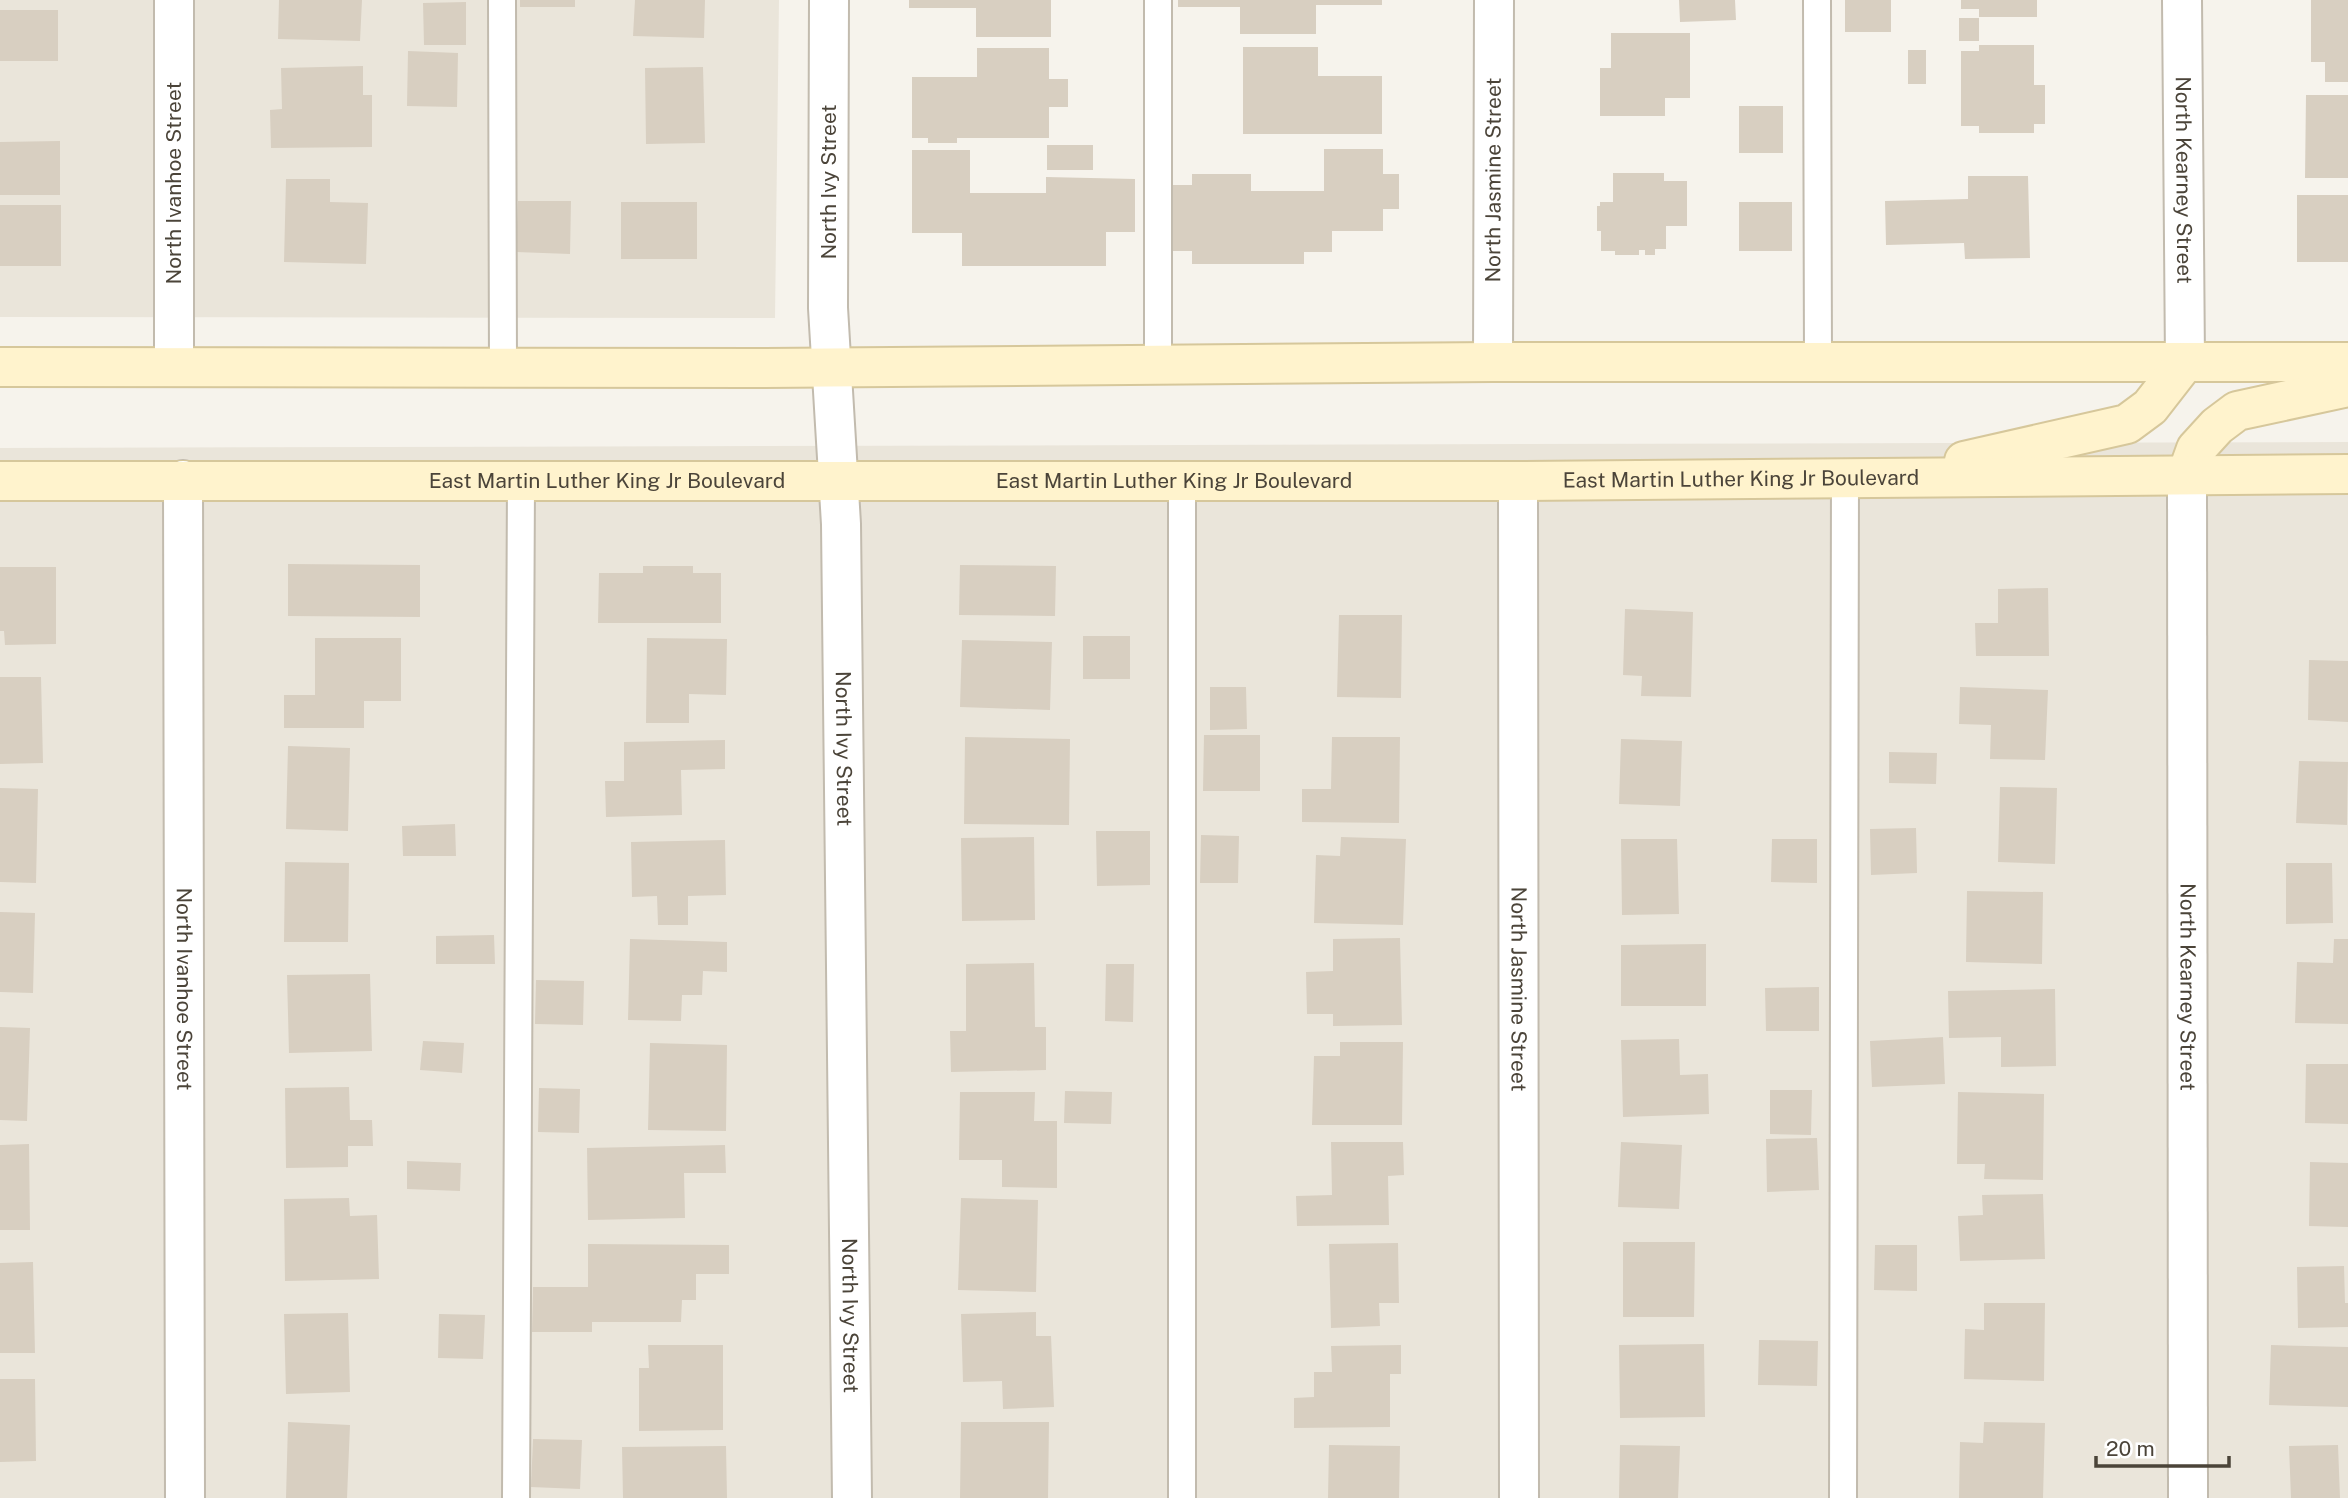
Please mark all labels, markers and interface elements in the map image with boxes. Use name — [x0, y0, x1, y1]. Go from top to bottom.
street label: North Kearney Street — [2171, 76, 2197, 284]
street label: North Jasmine Street — [1480, 77, 1506, 283]
street label: North Ivanhoe Street — [161, 81, 186, 285]
street label: North Ivy Street — [816, 104, 841, 260]
street label: East Martin Luther King Jr Boulevard — [1563, 465, 1919, 493]
street label: East Martin Luther King Jr Boulevard — [429, 468, 785, 493]
street label: East Martin Luther King Jr Boulevard — [996, 468, 1352, 493]
street label: North Ivy Street — [831, 671, 857, 826]
street label: North Kearney Street — [2175, 883, 2201, 1091]
street label: North Jasmine Street — [1506, 886, 1532, 1092]
street label: North Ivanhoe Street — [172, 887, 197, 1091]
street label: North Ivy Street — [837, 1238, 864, 1393]
scale bar — [2096, 1424, 2229, 1468]
text: 20 m — [2106, 1436, 2155, 1461]

